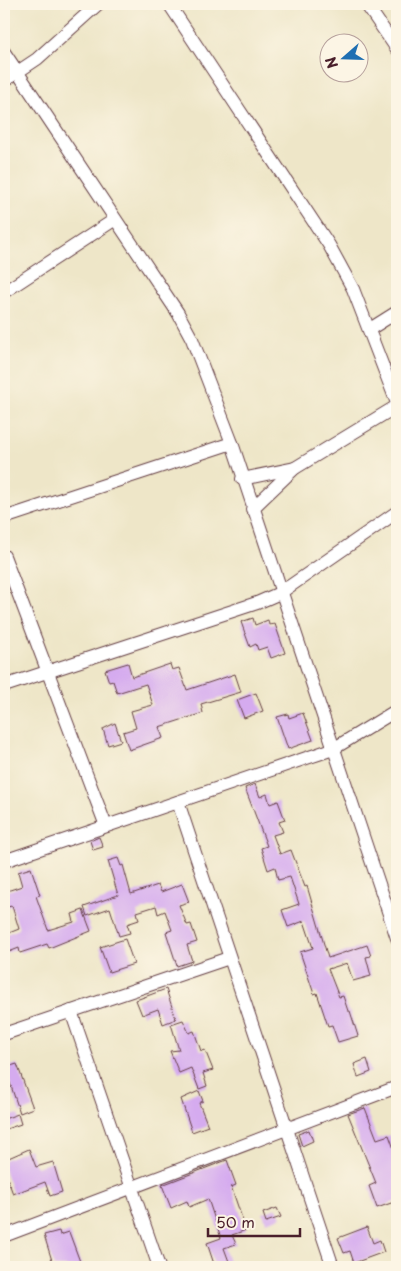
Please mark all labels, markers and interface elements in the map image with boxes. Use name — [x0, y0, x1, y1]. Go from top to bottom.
north arrow — [318, 32, 368, 82]
text: N — [320, 54, 343, 71]
scale bar — [208, 1206, 301, 1238]
text: 50 m — [216, 1210, 255, 1233]

